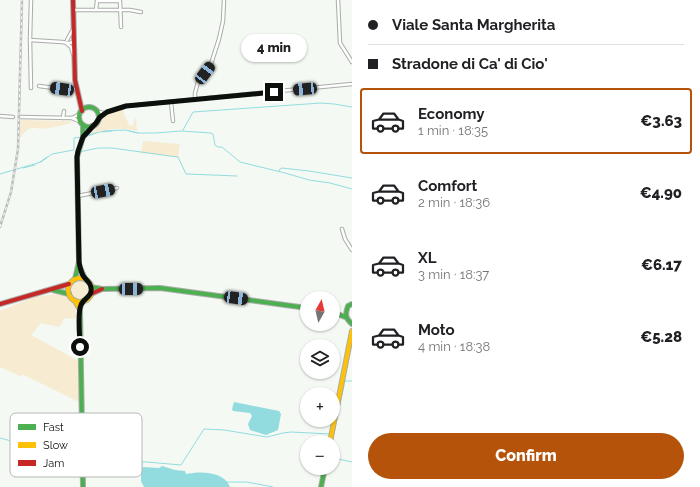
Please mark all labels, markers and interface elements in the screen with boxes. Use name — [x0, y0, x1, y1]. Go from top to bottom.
text: Viale Santa Margherita — [392, 16, 555, 34]
callout: 4 min — [241, 34, 307, 62]
text: 4 min — [257, 40, 291, 55]
text: Stradone di Ca' di Cio' — [392, 55, 548, 73]
car — [193, 60, 217, 86]
car — [49, 81, 75, 97]
car — [293, 82, 317, 96]
route end — [265, 83, 283, 101]
icon: car — [370, 103, 406, 139]
text: Economy — [418, 105, 485, 123]
text: €3.63 — [640, 112, 682, 130]
text: 1 min · 18:35 — [418, 123, 488, 138]
icon: car — [370, 175, 406, 211]
text: Comfort — [418, 177, 477, 195]
car — [90, 183, 116, 199]
text: €4.90 — [640, 184, 682, 202]
text: 2 min · 18:36 — [418, 195, 490, 210]
icon: car — [370, 247, 406, 283]
text: XL — [418, 249, 436, 267]
text: €6.17 — [641, 256, 682, 274]
text: 3 min · 18:37 — [418, 267, 489, 282]
car — [119, 283, 143, 295]
car — [223, 290, 249, 306]
north arrow — [300, 291, 340, 331]
map controls — [300, 291, 340, 475]
icon: car — [370, 319, 406, 355]
text: Moto — [418, 321, 455, 339]
text: €5.28 — [640, 328, 682, 346]
route start — [71, 338, 89, 356]
button: layers — [300, 339, 340, 379]
text: 4 min · 18:38 — [418, 339, 490, 354]
button: + — [300, 387, 340, 427]
legend — [10, 413, 142, 477]
text: Fast — [43, 421, 64, 434]
button: Confirm — [368, 433, 684, 479]
button: − — [300, 435, 340, 475]
text: Slow — [43, 439, 68, 452]
text: Jam — [43, 457, 64, 470]

